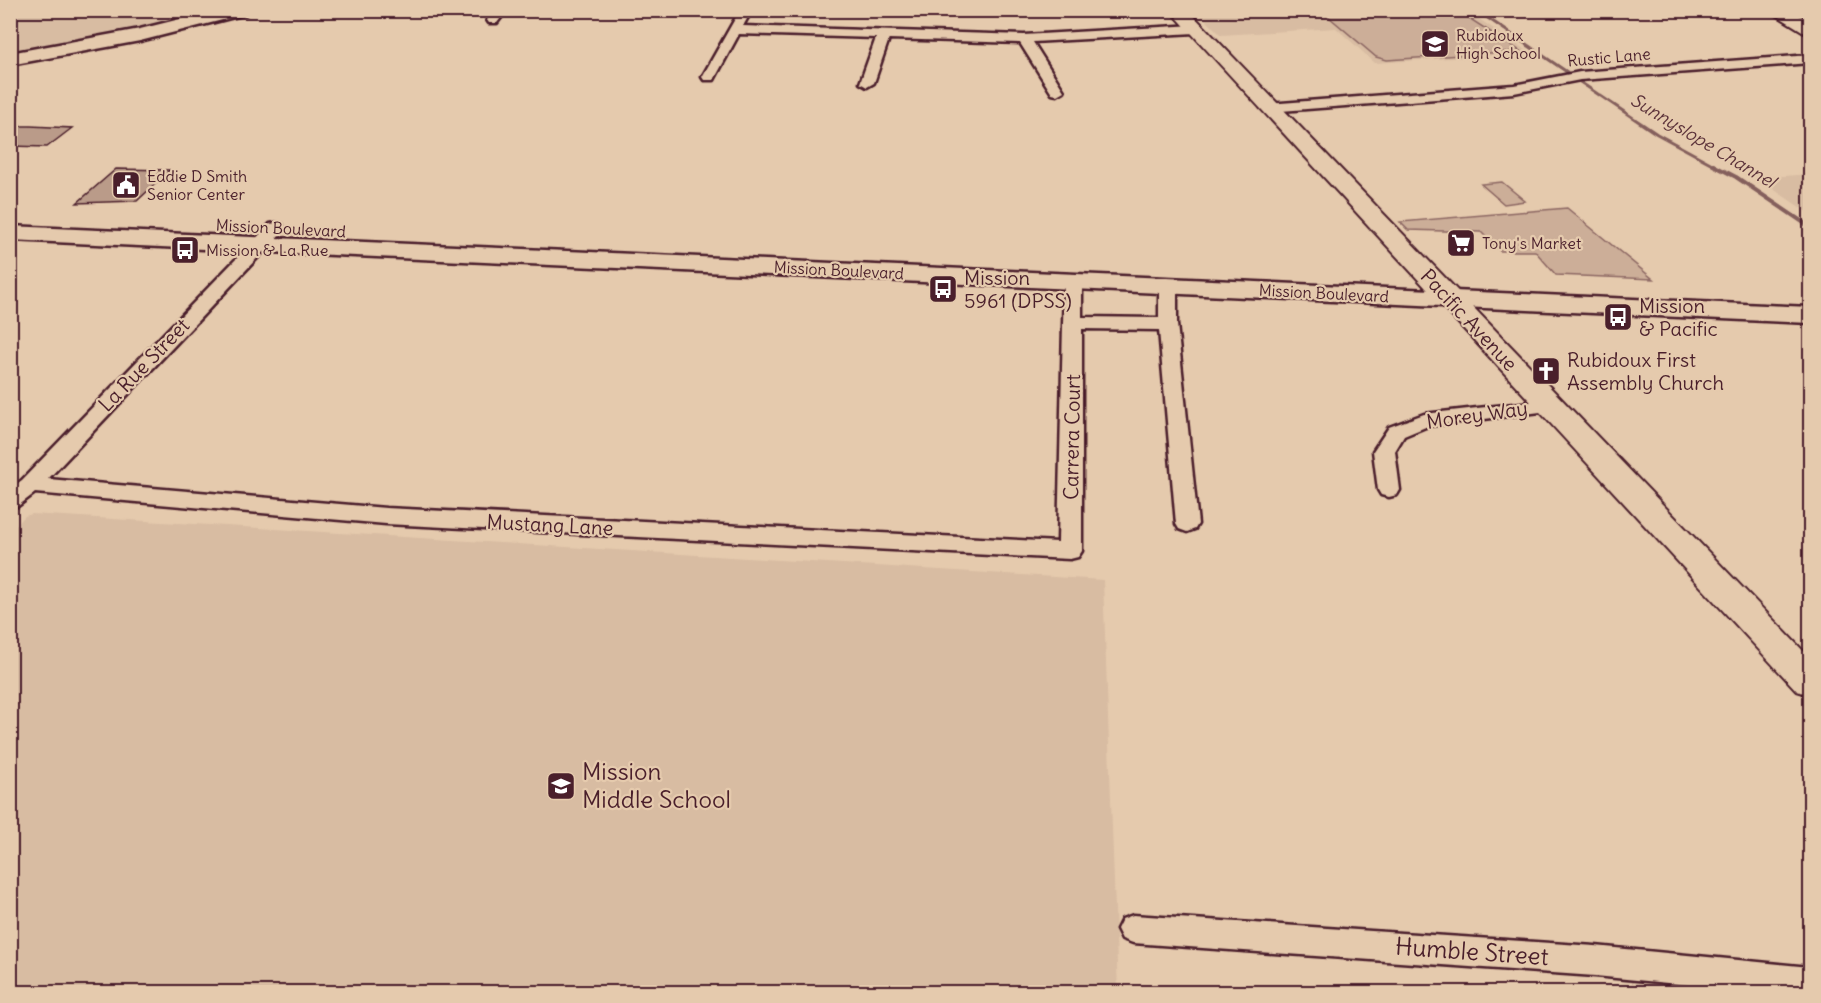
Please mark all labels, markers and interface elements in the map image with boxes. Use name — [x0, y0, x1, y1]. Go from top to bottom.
place label: Rubidoux High School — [1456, 25, 1541, 63]
school or university icon: Rubidoux High School — [1419, 28, 1451, 60]
street label: Rustic Lane — [1567, 43, 1651, 71]
water label: Sunnyslope Channel — [1627, 88, 1783, 194]
place label: Eddie D Smith Senior Center — [147, 166, 247, 204]
public building icon: Eddie D Smith Senior Center — [110, 169, 142, 201]
street label: Mission Boulevard — [215, 215, 347, 241]
supermarket icon: Tony's Market — [1445, 227, 1477, 259]
place label: Tony's Market — [1482, 233, 1582, 253]
bus stop icon: Mission & La Rue — [169, 234, 201, 266]
place label: Mission & La Rue — [206, 240, 328, 260]
street label: Mission Boulevard — [773, 257, 905, 283]
street label: Pacific Avenue — [1416, 263, 1523, 376]
place label: Mission 5961 (DPSS) — [964, 265, 1072, 313]
bus stop icon: Mission 5961 (DPSS) — [927, 273, 959, 305]
street label: Mission Boulevard — [1258, 280, 1390, 306]
place label: Mission & Pacific — [1639, 293, 1718, 341]
bus stop icon: Mission & Pacific — [1602, 301, 1634, 333]
street label: La Rue Street — [93, 313, 194, 417]
place label: Rubidoux First Assembly Church — [1567, 347, 1724, 395]
church icon: Rubidoux First Assembly Church — [1530, 355, 1562, 387]
street label: Carrera Court — [1058, 374, 1085, 500]
street label: Morey Way — [1425, 395, 1529, 434]
street label: Mustang Lane — [486, 509, 614, 540]
place label: Mission Middle School — [582, 756, 731, 814]
school or university icon: Mission Middle School — [545, 770, 577, 802]
street label: Humble Street — [1394, 931, 1550, 971]

